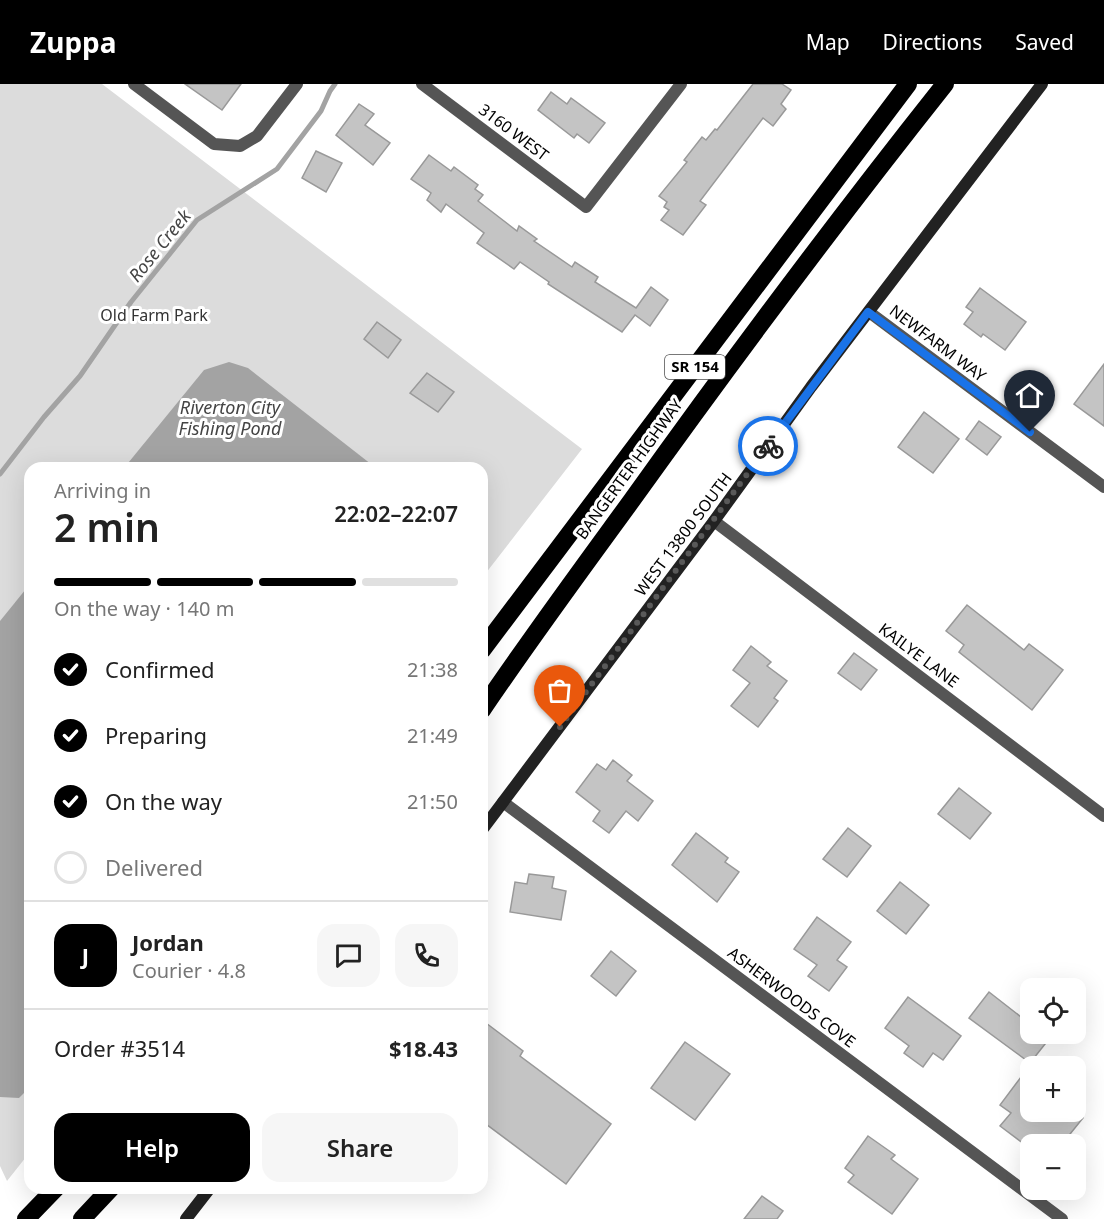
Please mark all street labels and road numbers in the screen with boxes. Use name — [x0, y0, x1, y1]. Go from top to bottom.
street label: 3160 WEST — [475, 98, 554, 166]
street label: NEWFARM WAY — [885, 300, 991, 387]
road number: SR 154 — [665, 355, 725, 379]
street label: BANGERTER HIGHWAY — [571, 394, 688, 544]
street label: WEST 13800 SOUTH — [629, 468, 737, 600]
street label: KAILYE LANE — [874, 618, 964, 692]
street label: ASHERWOODS COVE — [724, 942, 860, 1052]

